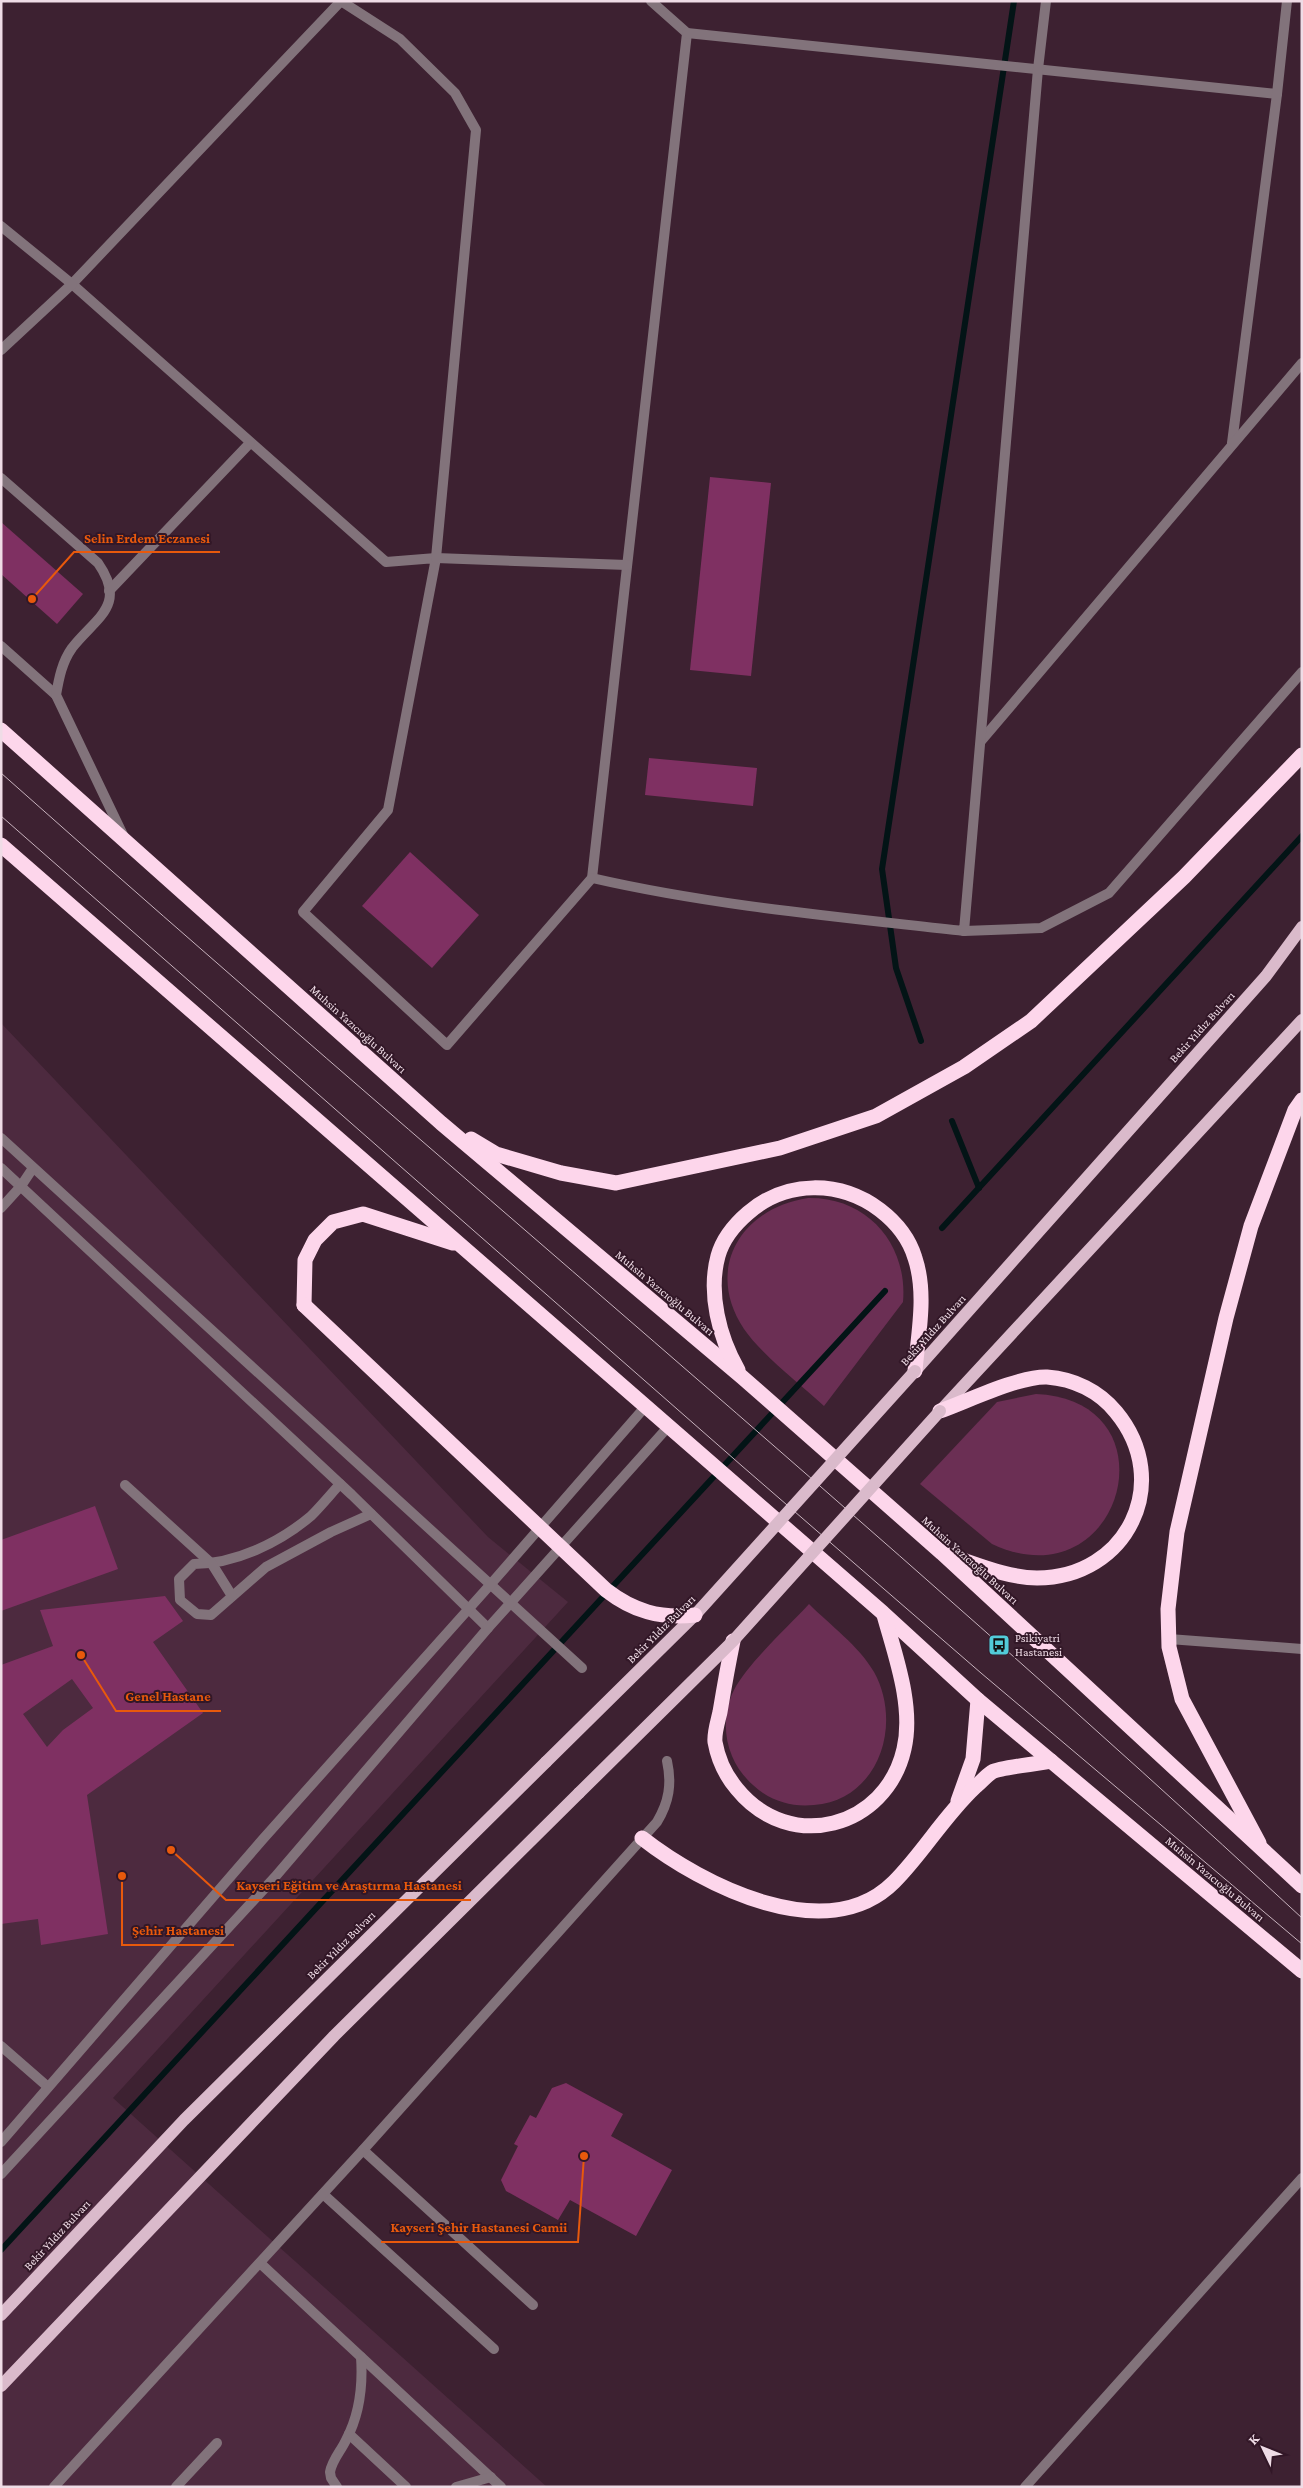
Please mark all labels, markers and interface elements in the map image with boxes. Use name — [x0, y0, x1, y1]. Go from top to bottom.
callout: Selin Erdem Eczanesi — [74, 523, 220, 552]
text: Selin Erdem Eczanesi — [84, 530, 210, 546]
street label: Muhsin Yazıcıoğlu Bulvarı — [307, 982, 409, 1076]
street label: Bekir Yıldız Bulvarı — [1166, 989, 1238, 1065]
street label: Muhsin Yazıcıoğlu Bulvarı — [613, 1248, 717, 1338]
street label: Bekir Yıldız Bulvarı — [897, 1292, 969, 1368]
street label: Muhsin Yazıcıoğlu Bulvarı — [919, 1513, 1021, 1607]
street label: Bekir Yıldız Bulvarı — [624, 1592, 698, 1666]
place label: Psikiyatri Hastanesi — [1015, 1631, 1062, 1659]
bus stop icon: Psikiyatri Hastanesi — [987, 1633, 1011, 1657]
callout: Genel Hastane — [116, 1682, 221, 1711]
text: Genel Hastane — [125, 1688, 211, 1704]
street label: Muhsin Yazıcıoğlu Bulvarı — [1163, 1834, 1267, 1924]
callout: Kayseri Eğitim ve Araştırma Hastanesi — [226, 1871, 471, 1900]
text: Kayseri Eğitim ve Araştırma Hastanesi — [236, 1877, 462, 1893]
street label: Bekir Yıldız Bulvarı — [304, 1908, 378, 1982]
callout: Şehir Hastanesi — [122, 1916, 234, 1945]
text: Şehir Hastanesi — [132, 1922, 224, 1938]
street label: Bekir Yıldız Bulvarı — [21, 2197, 93, 2273]
callout: Kayseri Şehir Hastanesi Camii — [381, 2213, 578, 2242]
text: Kayseri Şehir Hastanesi Camii — [391, 2219, 567, 2235]
north arrow — [1238, 2423, 1288, 2473]
text: K — [1245, 2430, 1263, 2448]

